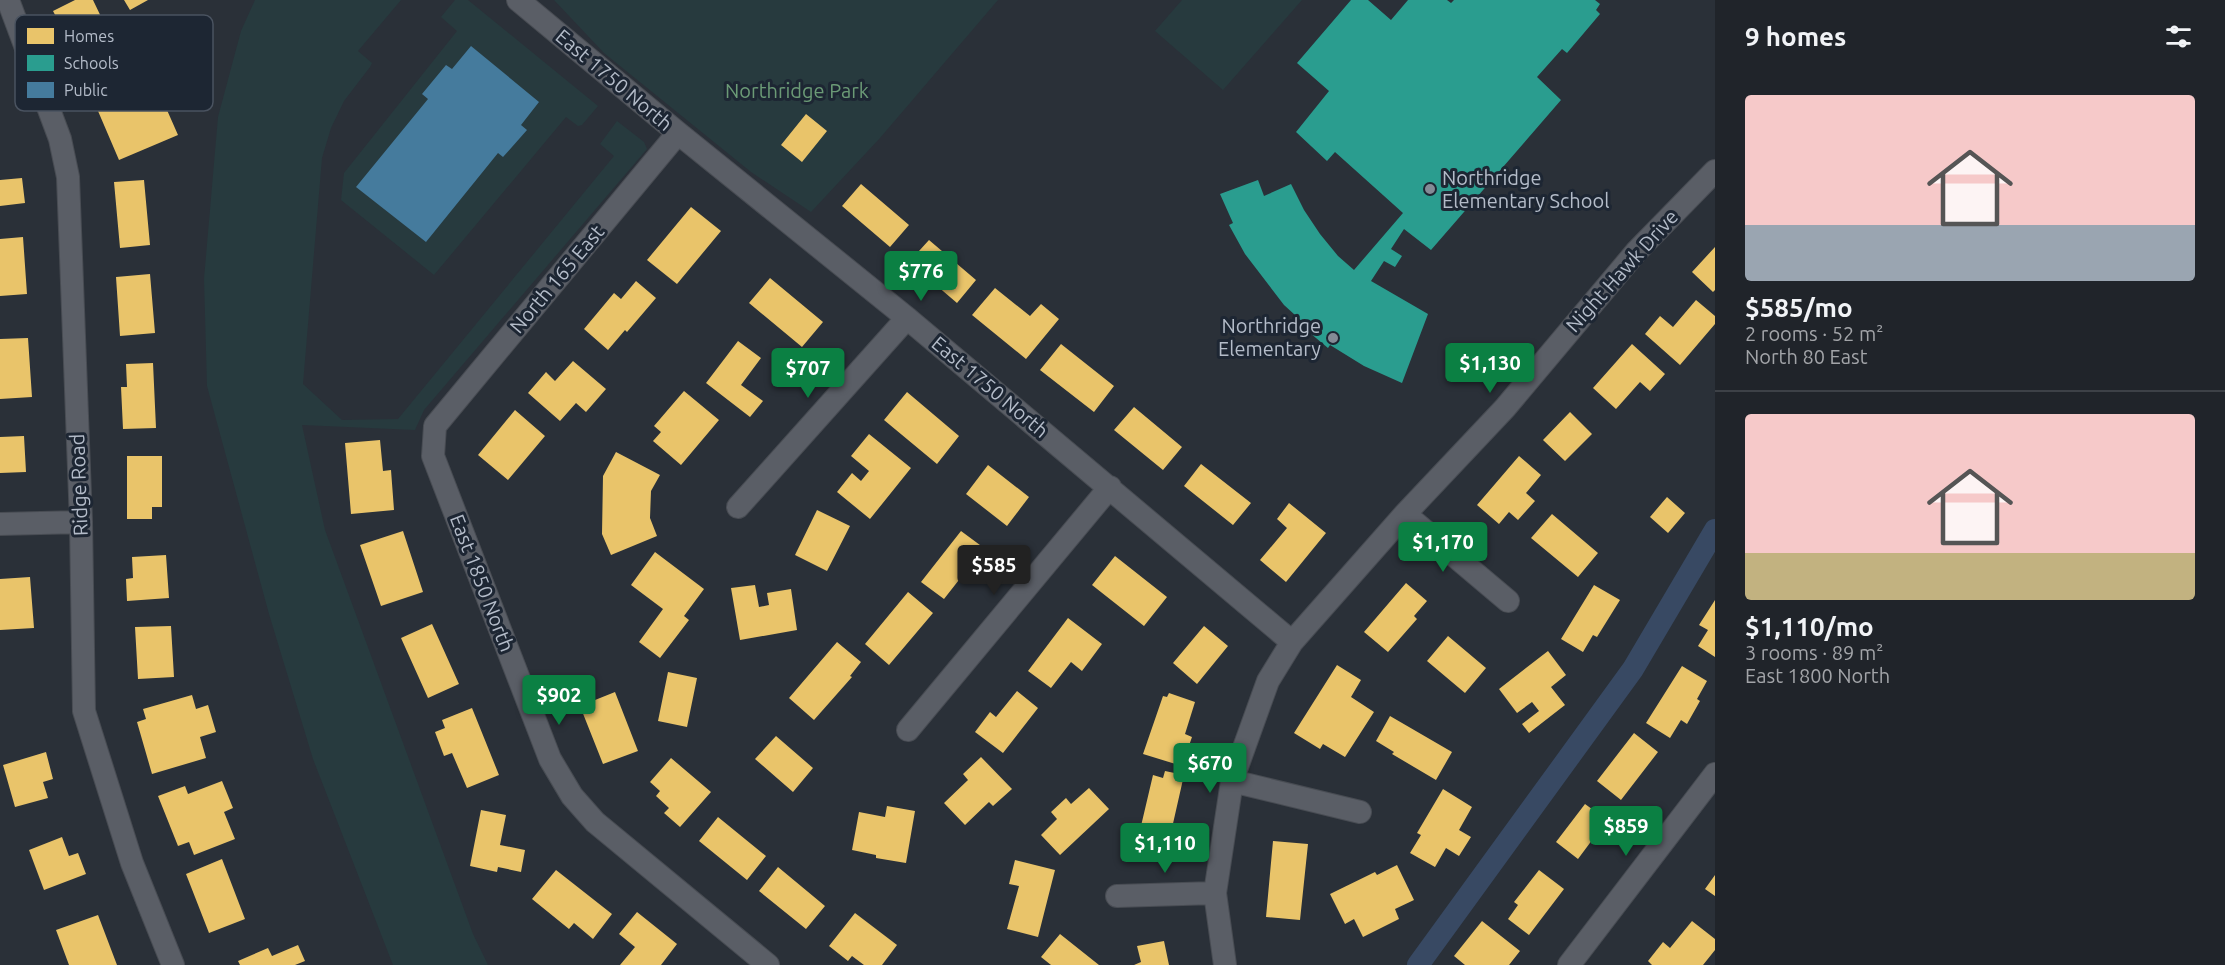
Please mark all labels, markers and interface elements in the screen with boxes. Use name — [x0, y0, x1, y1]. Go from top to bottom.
legend — [15, 15, 213, 111]
icon: filters — [2162, 20, 2195, 53]
text: 9 homes — [1745, 22, 1846, 51]
street label: East 1750 North — [551, 24, 677, 135]
text: Homes — [64, 27, 114, 45]
text: Schools — [64, 54, 119, 72]
park label: Northridge Park — [725, 79, 869, 102]
text: Public — [64, 81, 108, 99]
icon: home — [1916, 134, 2024, 242]
place label: Northridge Elementary School — [1442, 166, 1609, 212]
marker: Northridge Elementary School — [1423, 182, 1437, 196]
street label: Night Hawk Drive — [1561, 205, 1682, 336]
street label: North 165 East — [505, 220, 609, 337]
pin: $776 — [885, 251, 957, 302]
text: $776 — [898, 259, 944, 282]
text: $585/mo — [1745, 293, 1853, 322]
place label: Northridge Elementary — [1218, 314, 1321, 360]
text: 2 rooms · 52 m² — [1745, 322, 1883, 345]
street label: East 1750 North — [927, 331, 1053, 442]
marker: Northridge Elementary — [1326, 331, 1340, 345]
pin: $1,130 — [1441, 343, 1539, 394]
text: North 80 East — [1745, 345, 1868, 368]
pin: $707 — [772, 348, 844, 399]
text: $1,130 — [1459, 351, 1521, 374]
text: $707 — [785, 356, 831, 379]
street label: Ridge Road — [65, 434, 92, 537]
icon: home — [1916, 453, 2024, 561]
street label: East 1850 North — [446, 511, 519, 655]
pin: $1,170 — [1394, 522, 1492, 573]
text: $1,170 — [1412, 530, 1474, 553]
pin: $585 — [958, 545, 1030, 596]
text: $585 — [971, 553, 1017, 576]
text: $1,110/mo — [1745, 612, 1874, 641]
text: 3 rooms · 89 m² — [1745, 641, 1883, 664]
text: East 1800 North — [1745, 664, 1890, 687]
pin: $902 — [523, 675, 595, 726]
text: $902 — [536, 683, 582, 706]
pin: $670 — [1174, 743, 1246, 794]
text: $670 — [1187, 751, 1233, 774]
pin: $859 — [1590, 806, 1662, 857]
text: $859 — [1603, 814, 1649, 837]
pin: $1,110 — [1116, 823, 1214, 874]
text: $1,110 — [1134, 831, 1196, 854]

